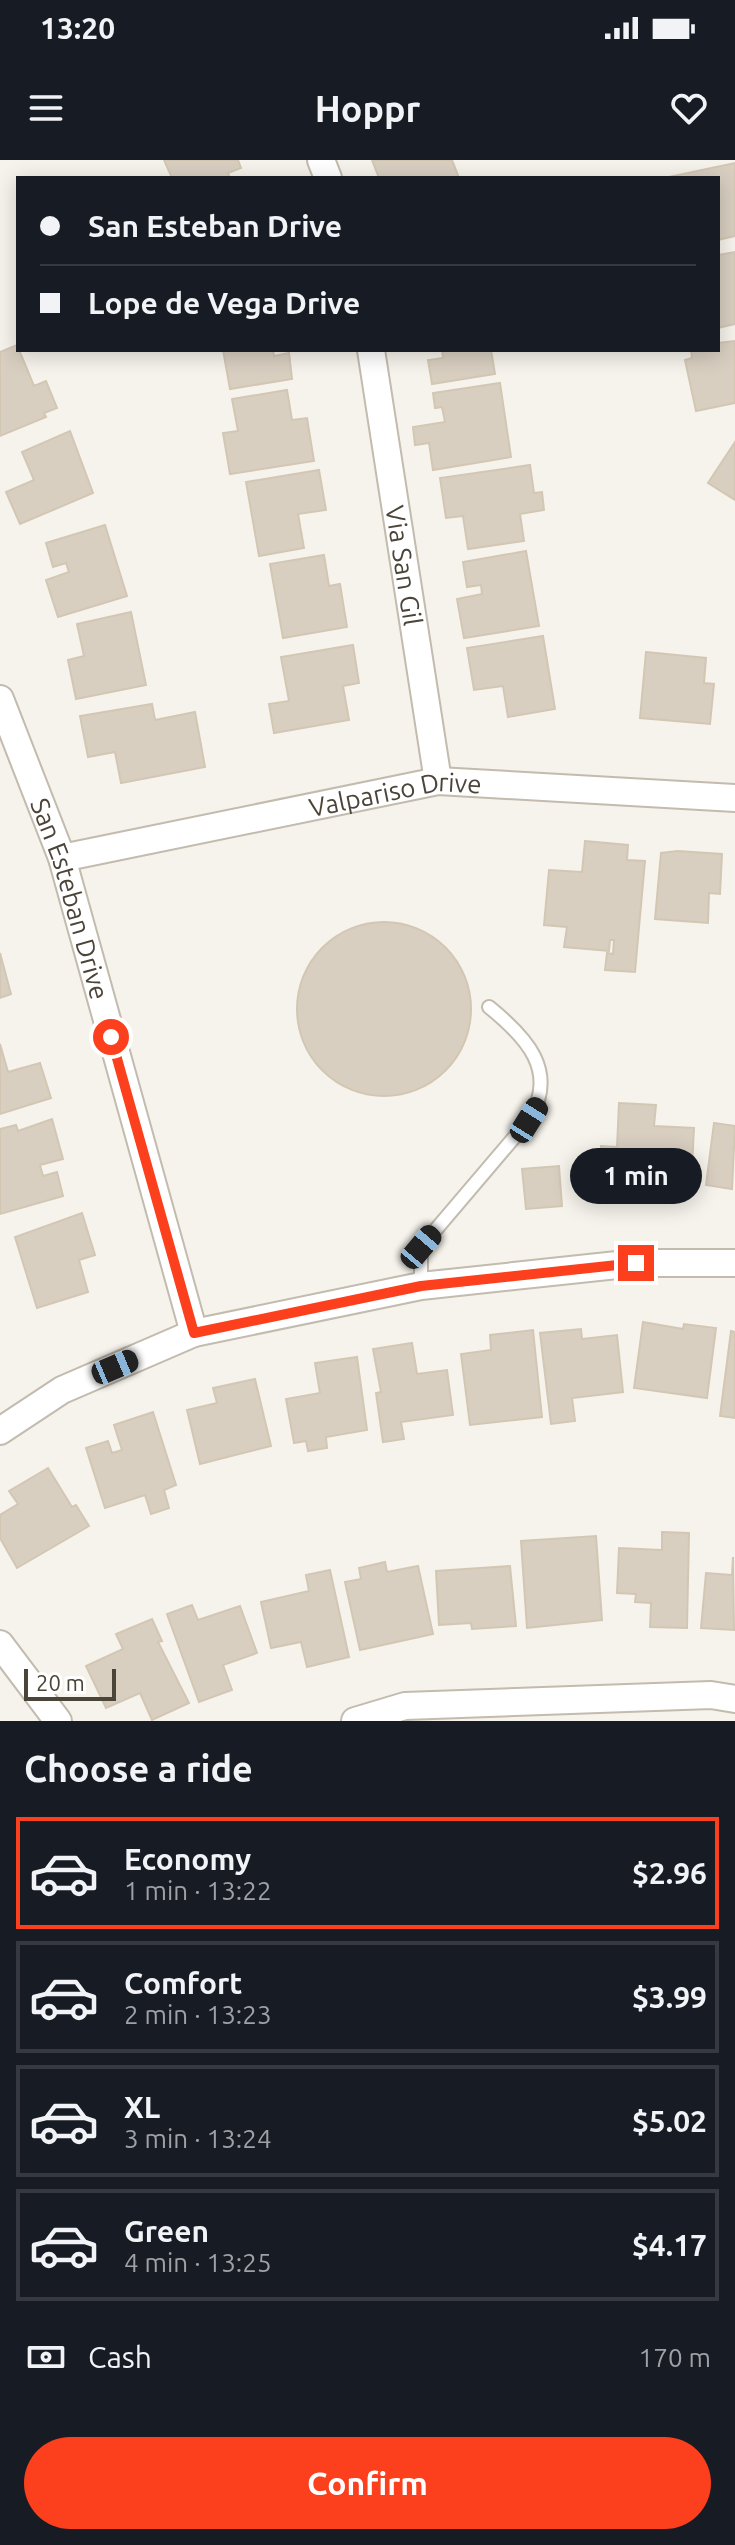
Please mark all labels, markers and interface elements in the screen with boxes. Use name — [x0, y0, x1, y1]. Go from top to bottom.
text: 13:20 — [40, 11, 115, 45]
icon: menu — [24, 86, 68, 130]
icon: heart — [667, 86, 711, 130]
text: Hoppr — [315, 88, 420, 129]
text: San Esteban Drive — [88, 209, 342, 243]
text: Lope de Vega Drive — [88, 286, 360, 320]
street label: Via San Gil — [381, 503, 428, 628]
street label: Valpariso Drive — [306, 767, 482, 822]
street label: San Esteban Drive — [26, 794, 115, 1002]
route start — [93, 1019, 129, 1055]
car — [506, 1093, 552, 1147]
callout: 1 min — [570, 1147, 702, 1203]
text: 1 min — [603, 1161, 669, 1190]
car — [396, 1221, 446, 1273]
route end — [618, 1245, 654, 1281]
car — [88, 1347, 142, 1387]
scale bar — [24, 1665, 116, 1701]
text: 20 m — [36, 1670, 85, 1695]
text: Choose a ride — [24, 1748, 253, 1789]
icon: car — [28, 1837, 100, 1909]
text: Economy — [124, 1842, 251, 1876]
text: $2.96 — [632, 1856, 707, 1890]
text: 1 min · 13:22 — [124, 1876, 272, 1905]
icon: car — [28, 1961, 100, 2033]
text: Comfort — [124, 1966, 242, 2000]
text: $3.99 — [632, 1980, 707, 2014]
text: 2 min · 13:23 — [124, 2000, 272, 2029]
icon: car — [28, 2085, 100, 2157]
text: XL — [124, 2090, 160, 2124]
text: $5.02 — [632, 2104, 707, 2138]
text: 3 min · 13:24 — [124, 2124, 272, 2153]
icon: car — [28, 2209, 100, 2281]
text: Green — [124, 2214, 209, 2248]
text: $4.17 — [632, 2228, 707, 2262]
text: 4 min · 13:25 — [124, 2248, 272, 2277]
icon: cash — [24, 2335, 68, 2379]
text: Cash — [88, 2340, 152, 2374]
text: 170 m — [639, 2343, 711, 2372]
button: Confirm — [24, 2437, 711, 2529]

